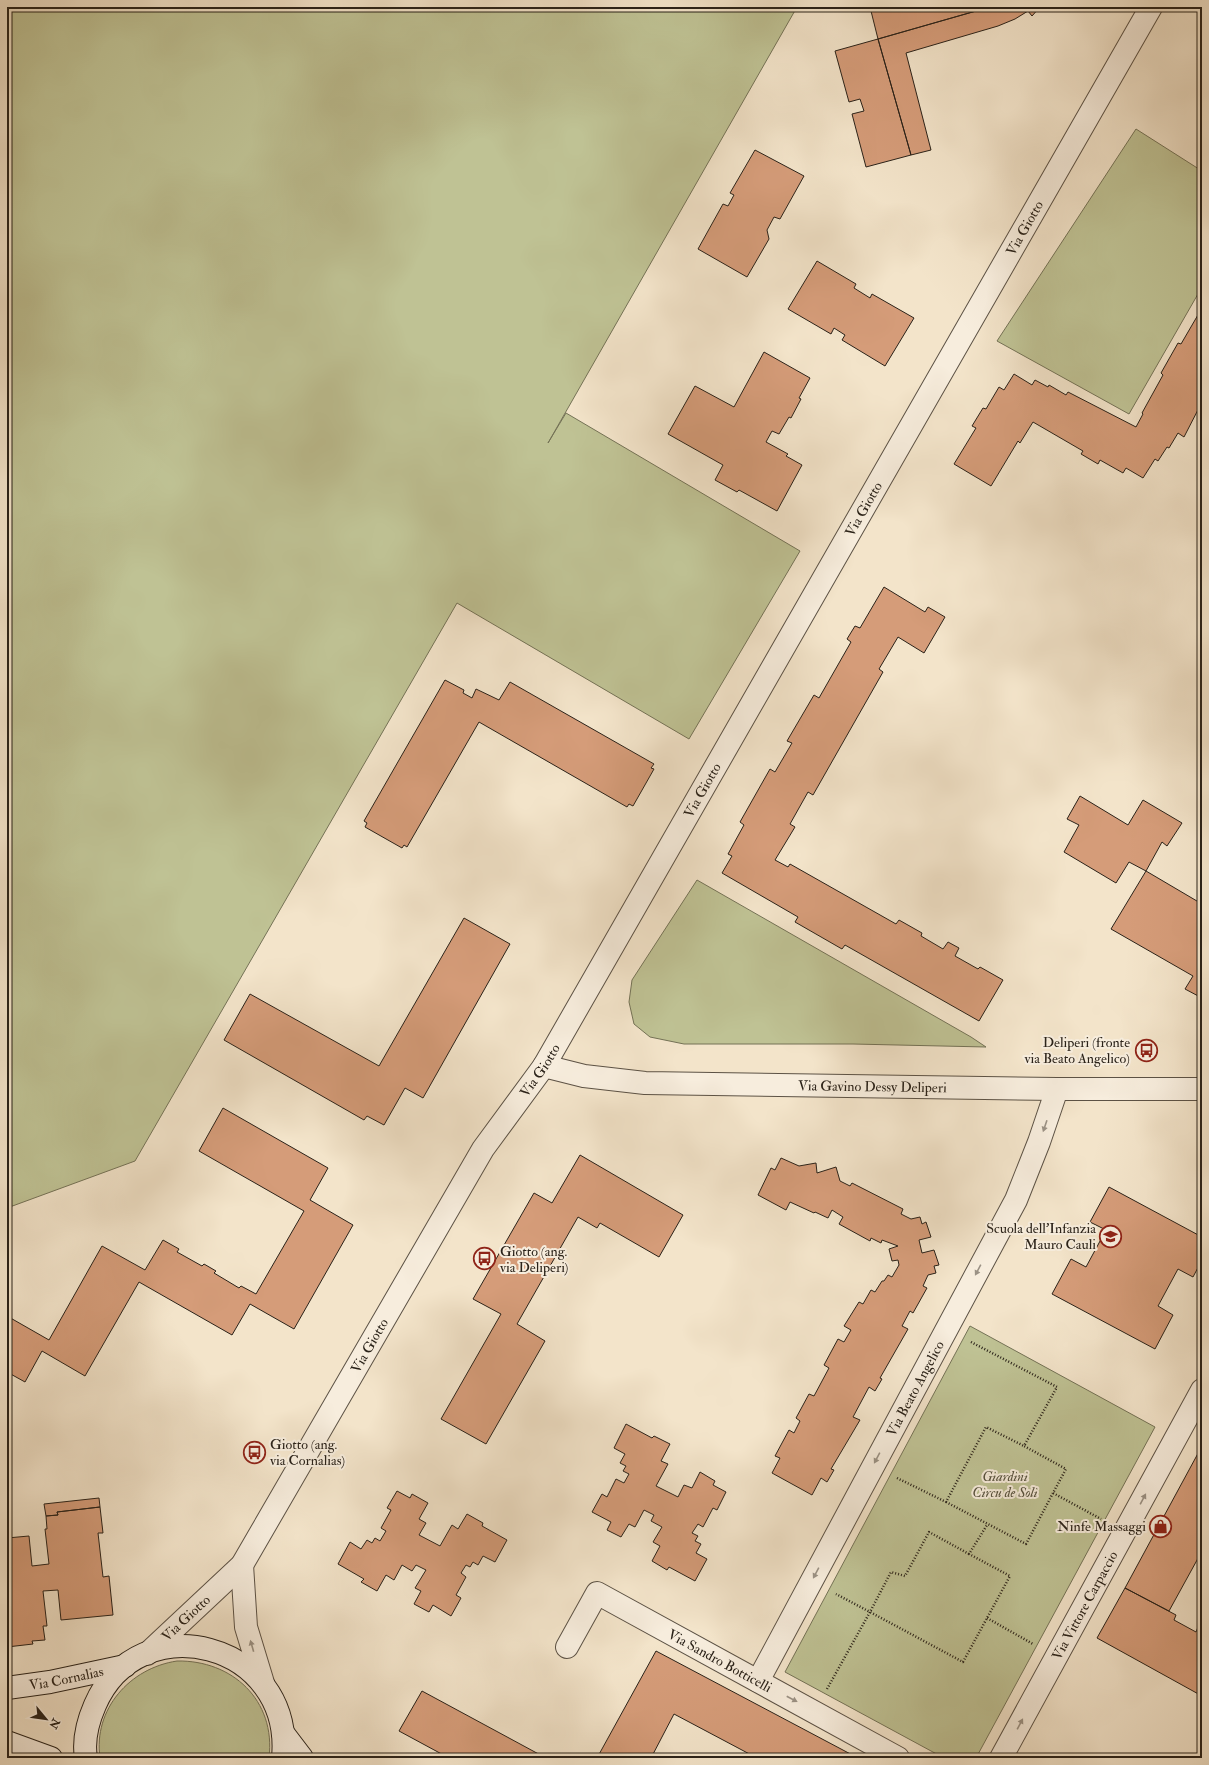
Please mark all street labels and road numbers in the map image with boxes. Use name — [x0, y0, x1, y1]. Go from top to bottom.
street label: Via Giotto — [1002, 197, 1047, 258]
street label: Via Giotto — [841, 478, 886, 539]
street label: Via Giotto — [680, 759, 725, 820]
street label: Via Giotto — [516, 1041, 564, 1100]
street label: Via Gavino Dessy Deliperi — [798, 1077, 947, 1097]
street label: Via Giotto — [347, 1315, 392, 1376]
street label: Via Beato Angelico — [882, 1338, 948, 1439]
street label: Via Vittore Carpaccio — [1048, 1548, 1121, 1663]
street label: Via Giotto — [158, 1591, 214, 1645]
street label: Via Sandro Botticelli — [665, 1625, 775, 1696]
street label: Via Cornalias — [28, 1662, 105, 1693]

